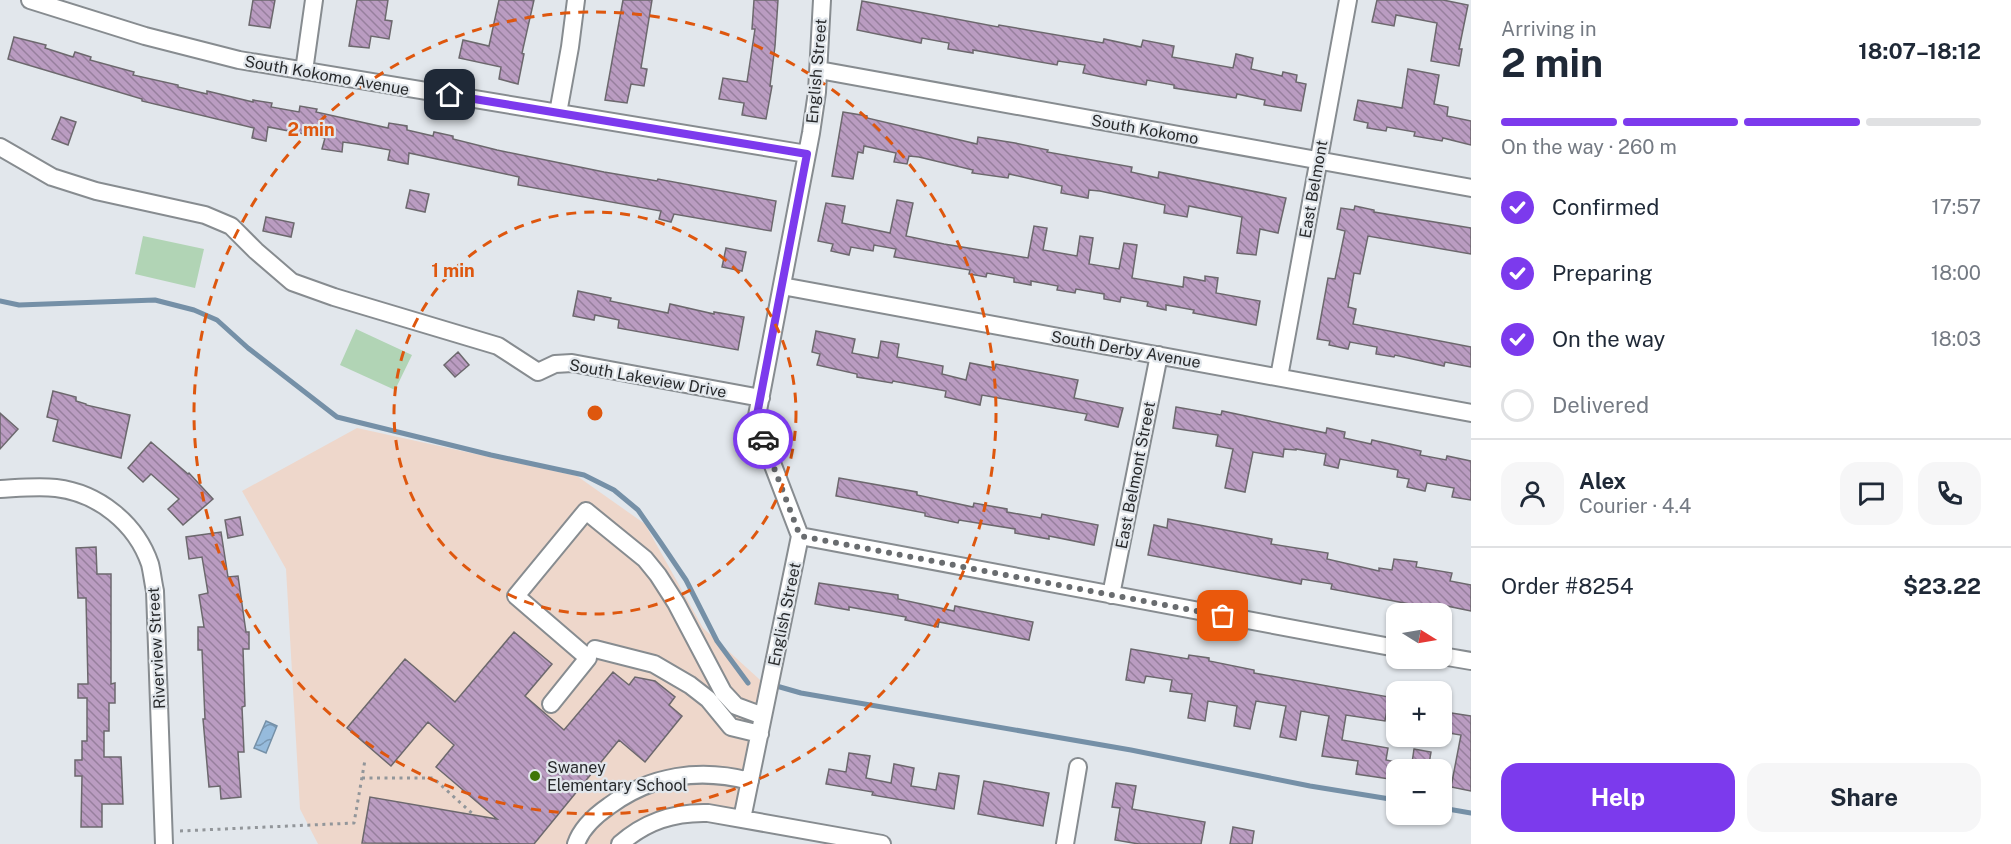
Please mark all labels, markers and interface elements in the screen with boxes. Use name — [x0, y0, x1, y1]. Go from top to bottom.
text: Arriving in — [1501, 17, 1596, 41]
street label: English Street — [802, 18, 831, 124]
text: 18:07–18:12 — [1858, 38, 1981, 64]
text: 2 min — [1501, 40, 1603, 86]
street label: South Kokomo Avenue — [243, 52, 411, 99]
pin — [424, 69, 475, 120]
icon: home — [433, 78, 466, 111]
street label: South Kokomo — [1090, 111, 1200, 148]
text: 2 min — [287, 119, 335, 140]
text: On the way · 260 m — [1501, 135, 1677, 159]
street label: East Belmont — [1296, 139, 1331, 240]
icon: check — [1501, 191, 1534, 224]
text: Confirmed — [1552, 194, 1659, 220]
text: 17:57 — [1932, 195, 1981, 219]
icon: check — [1501, 257, 1534, 290]
text: 1 min — [431, 260, 475, 281]
text: Preparing — [1552, 260, 1653, 286]
text: 18:00 — [1931, 261, 1981, 285]
icon: check — [1501, 323, 1534, 356]
text: On the way — [1552, 326, 1665, 352]
street label: South Derby Avenue — [1050, 327, 1202, 372]
text: 18:03 — [1931, 327, 1981, 351]
street label: South Lakeview Drive — [568, 355, 728, 402]
text: Delivered — [1552, 392, 1649, 418]
street label: East Belmont Street — [1112, 400, 1159, 550]
centre of rings — [585, 403, 605, 423]
courier — [733, 409, 793, 469]
icon: car — [747, 423, 780, 456]
button: person — [1501, 462, 1564, 525]
button: chat — [1840, 462, 1903, 525]
button: phone — [1918, 462, 1981, 525]
text: Alex — [1579, 468, 1626, 494]
text: Courier · 4.4 — [1579, 494, 1691, 518]
street label: English Street — [764, 560, 805, 668]
text: Order #8254 — [1501, 573, 1634, 599]
text: $23.22 — [1903, 573, 1981, 599]
street label: Riverview Street — [144, 586, 169, 709]
pin — [1197, 590, 1248, 641]
icon: bag — [1206, 599, 1239, 632]
north arrow — [1386, 603, 1452, 669]
map controls — [1386, 603, 1452, 825]
button: + — [1386, 681, 1452, 747]
place label: Swaney Elementary School — [547, 758, 688, 795]
button: − — [1386, 759, 1452, 825]
button: Help — [1501, 763, 1735, 832]
button: Share — [1747, 763, 1981, 832]
marker: Swaney Elementary School — [528, 769, 542, 783]

